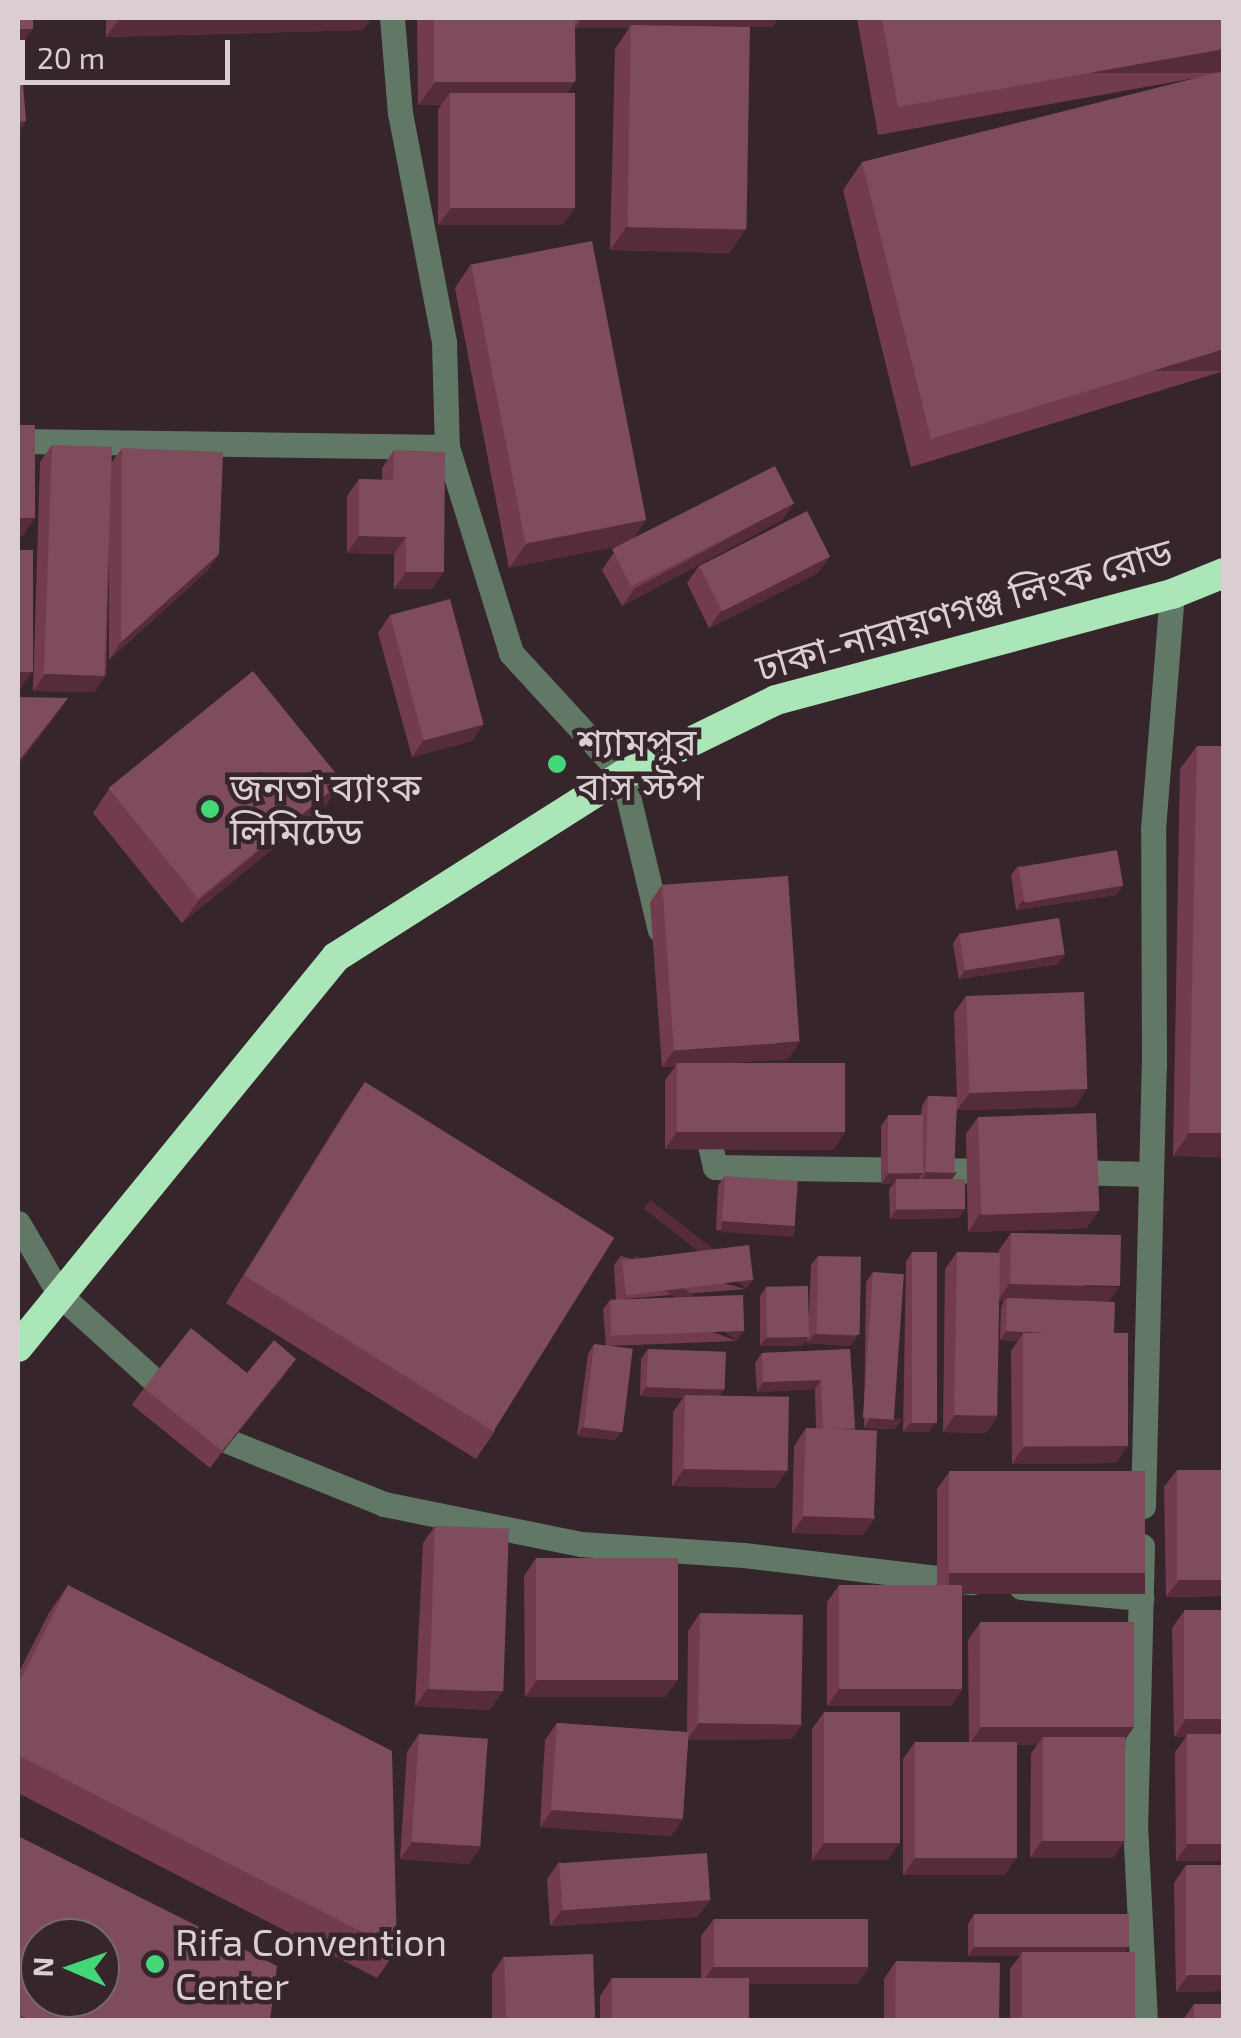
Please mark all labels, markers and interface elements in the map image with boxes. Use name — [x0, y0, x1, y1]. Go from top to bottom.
scale bar — [25, 20, 235, 82]
text: 20 m — [37, 39, 105, 75]
street label: ঢাকা-নারায়ণগঞ্জ লিংক রোড — [751, 528, 1177, 690]
place label: শ্যামপুর বাস স্টপ — [577, 719, 703, 808]
marker: শ্যামপুর বাস স্টপ — [546, 753, 568, 775]
place label: জনতা ব্যাংক লিমিটেড — [230, 764, 421, 854]
marker: জনতা ব্যাংক লিমিটেড — [199, 798, 221, 820]
north arrow — [20, 1918, 120, 2018]
place label: Rifa Convention Center — [175, 1919, 447, 2008]
marker: Rifa Convention Center — [144, 1953, 166, 1975]
text: N — [25, 1956, 59, 1978]

